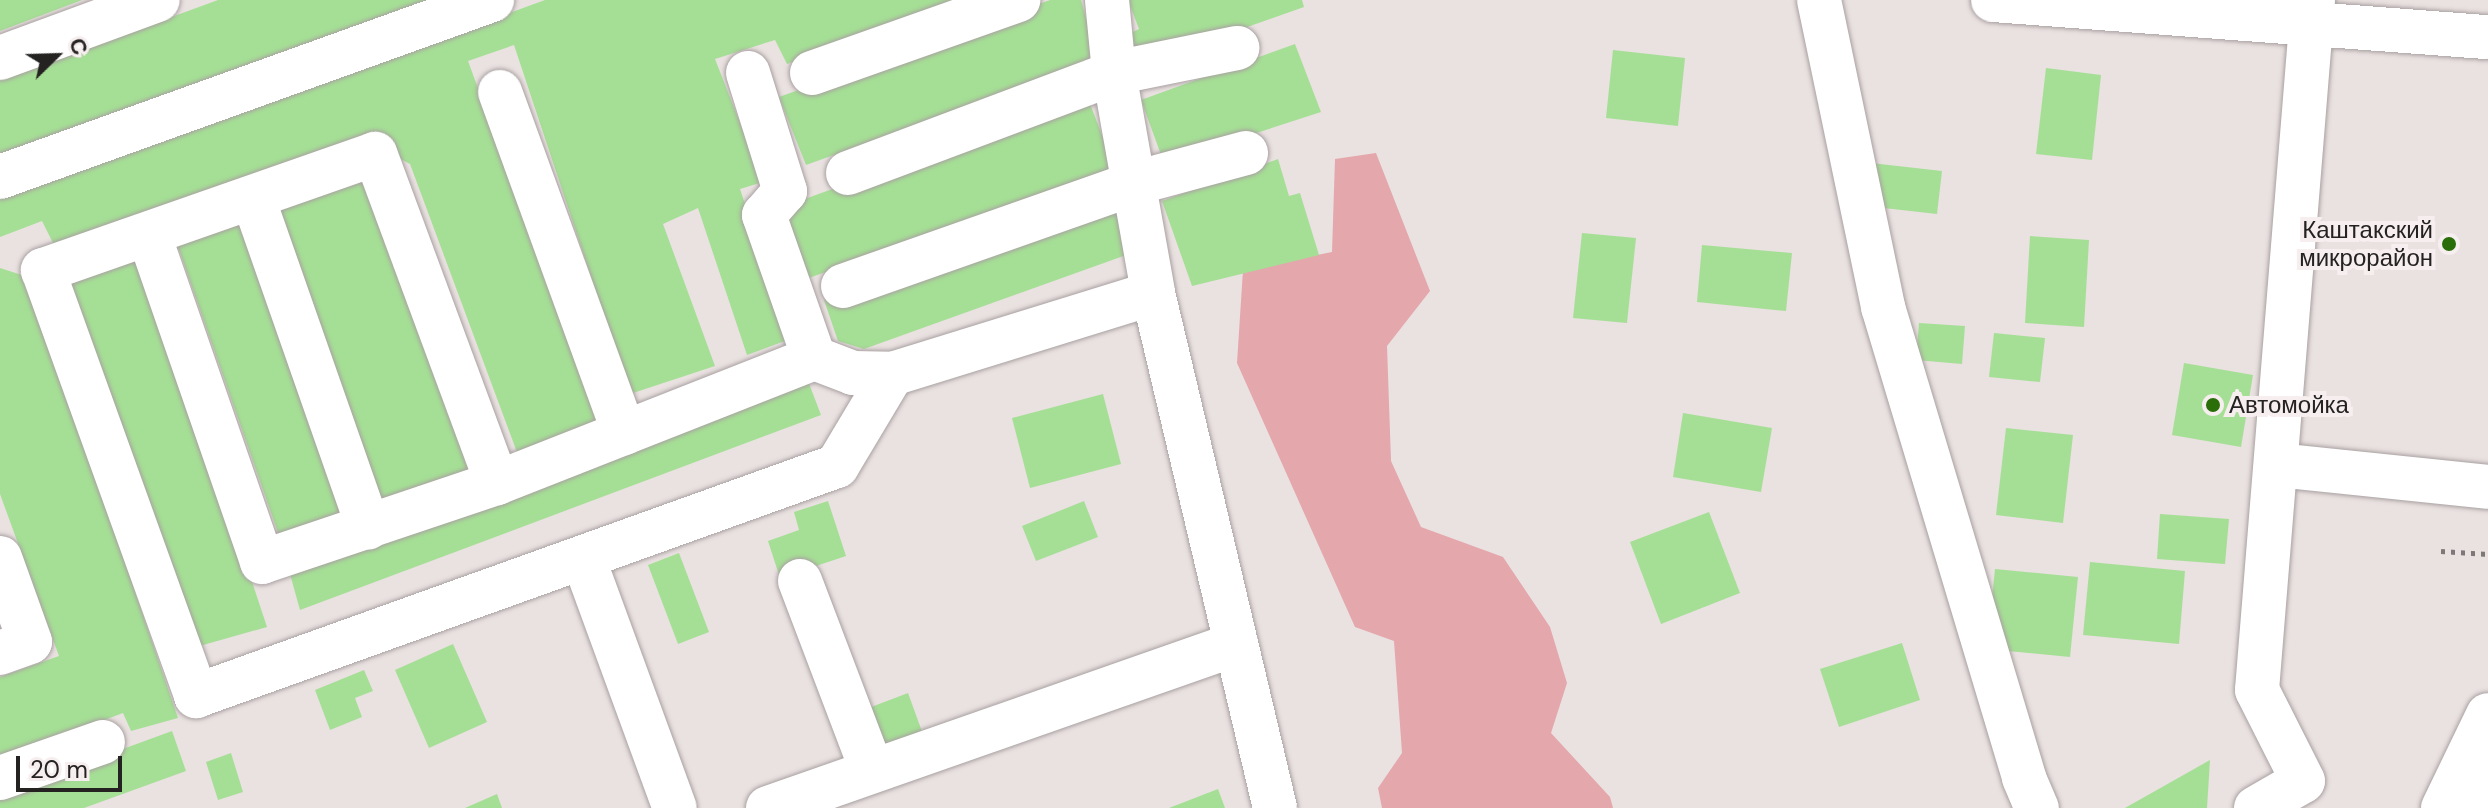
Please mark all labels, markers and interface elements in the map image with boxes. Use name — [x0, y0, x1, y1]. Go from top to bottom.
north arrow — [16, 16, 96, 96]
text: С — [62, 33, 95, 59]
place label: Каштакский микрорайон — [2299, 216, 2433, 272]
marker: Каштакский микрорайон — [2440, 235, 2458, 253]
place label: Автомойка — [2229, 391, 2349, 419]
marker: Автомойка — [2204, 396, 2222, 414]
scale bar — [20, 740, 126, 790]
text: 20 m — [30, 754, 88, 785]

